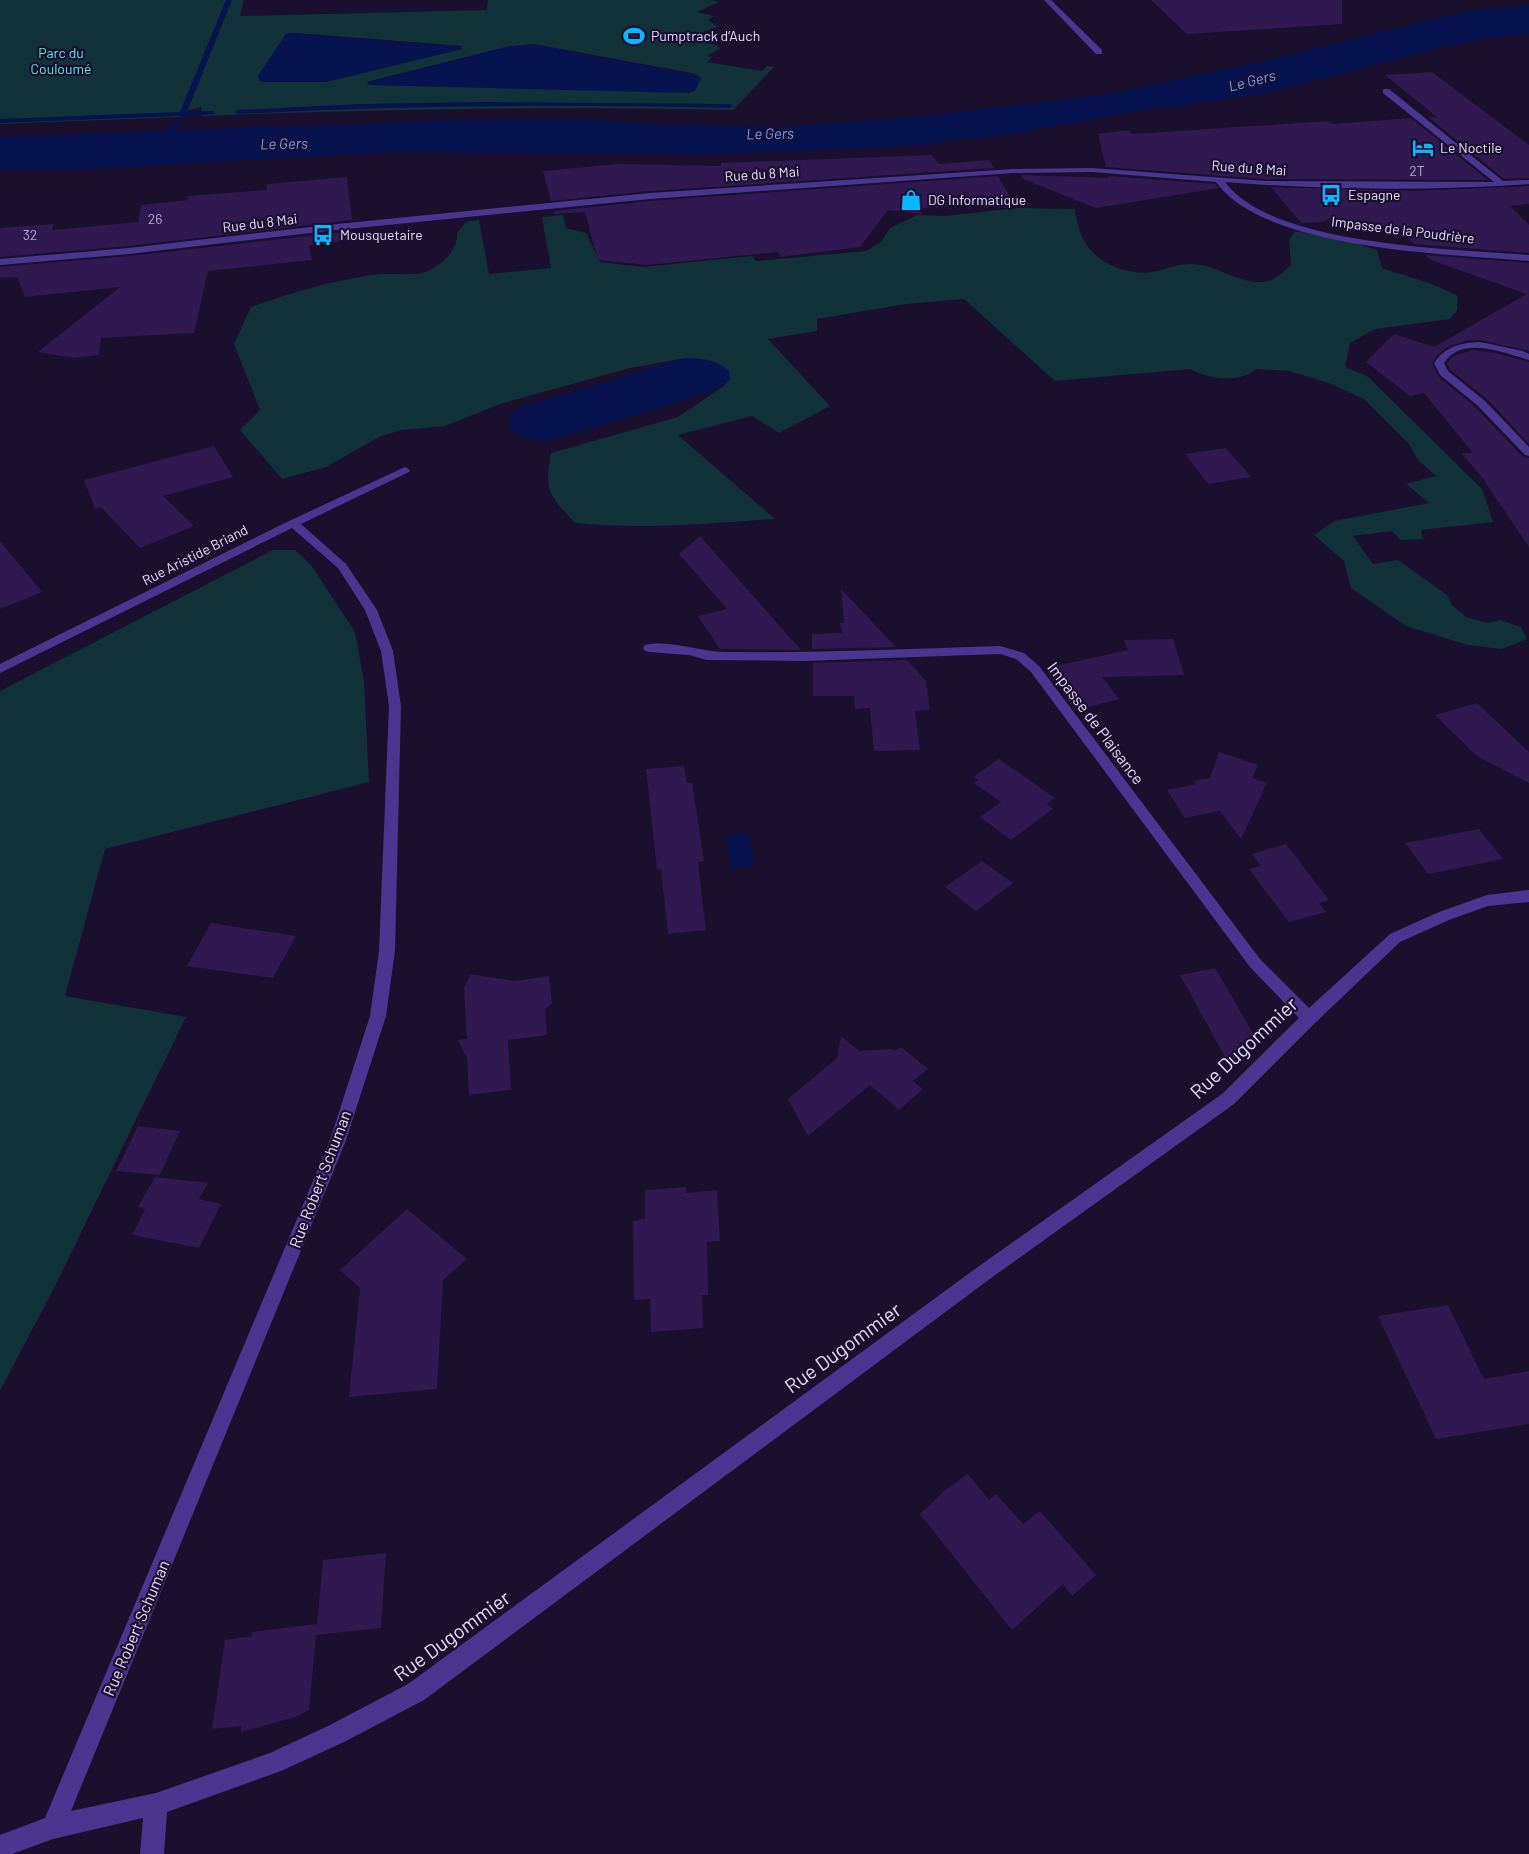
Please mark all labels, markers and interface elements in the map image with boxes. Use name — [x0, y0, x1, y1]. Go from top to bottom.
sports icon: Pumptrack d’Auch — [622, 24, 646, 48]
place label: Pumptrack d’Auch — [651, 27, 760, 44]
park label: Parc du Couloumé — [31, 44, 91, 77]
water label: Le Gers — [1226, 66, 1277, 95]
water label: Le Gers — [746, 124, 794, 142]
water label: Le Gers — [260, 134, 308, 152]
hotel icon: Le Noctile — [1411, 136, 1435, 160]
place label: Le Noctile — [1440, 139, 1502, 156]
street label: Rue du 8 Mai — [1211, 156, 1287, 179]
street label: Rue du 8 Mai — [724, 162, 800, 185]
house number: 2T — [1409, 162, 1425, 179]
bus stop icon: Espagne — [1319, 183, 1343, 207]
place label: Espagne — [1348, 186, 1401, 203]
shop icon: DG Informatique — [899, 188, 923, 212]
place label: DG Informatique — [928, 191, 1026, 208]
street label: Rue du 8 Mai — [222, 209, 298, 236]
house number: 26 — [148, 210, 162, 227]
street label: Impasse de la Poudrière — [1330, 212, 1476, 247]
bus stop icon: Mousquetaire — [311, 223, 335, 247]
house number: 32 — [23, 226, 37, 243]
place label: Mousquetaire — [340, 226, 423, 243]
street label: Rue Aristide Briand — [139, 521, 251, 589]
street label: Impasse de Plaisance — [1044, 658, 1149, 788]
street label: Rue Dugommier — [1185, 991, 1302, 1103]
street label: Rue Robert Schuman — [285, 1107, 355, 1250]
street label: Rue Dugommier — [779, 1297, 905, 1397]
street label: Rue Robert Schuman — [98, 1557, 173, 1699]
street label: Rue Dugommier — [388, 1585, 514, 1685]

